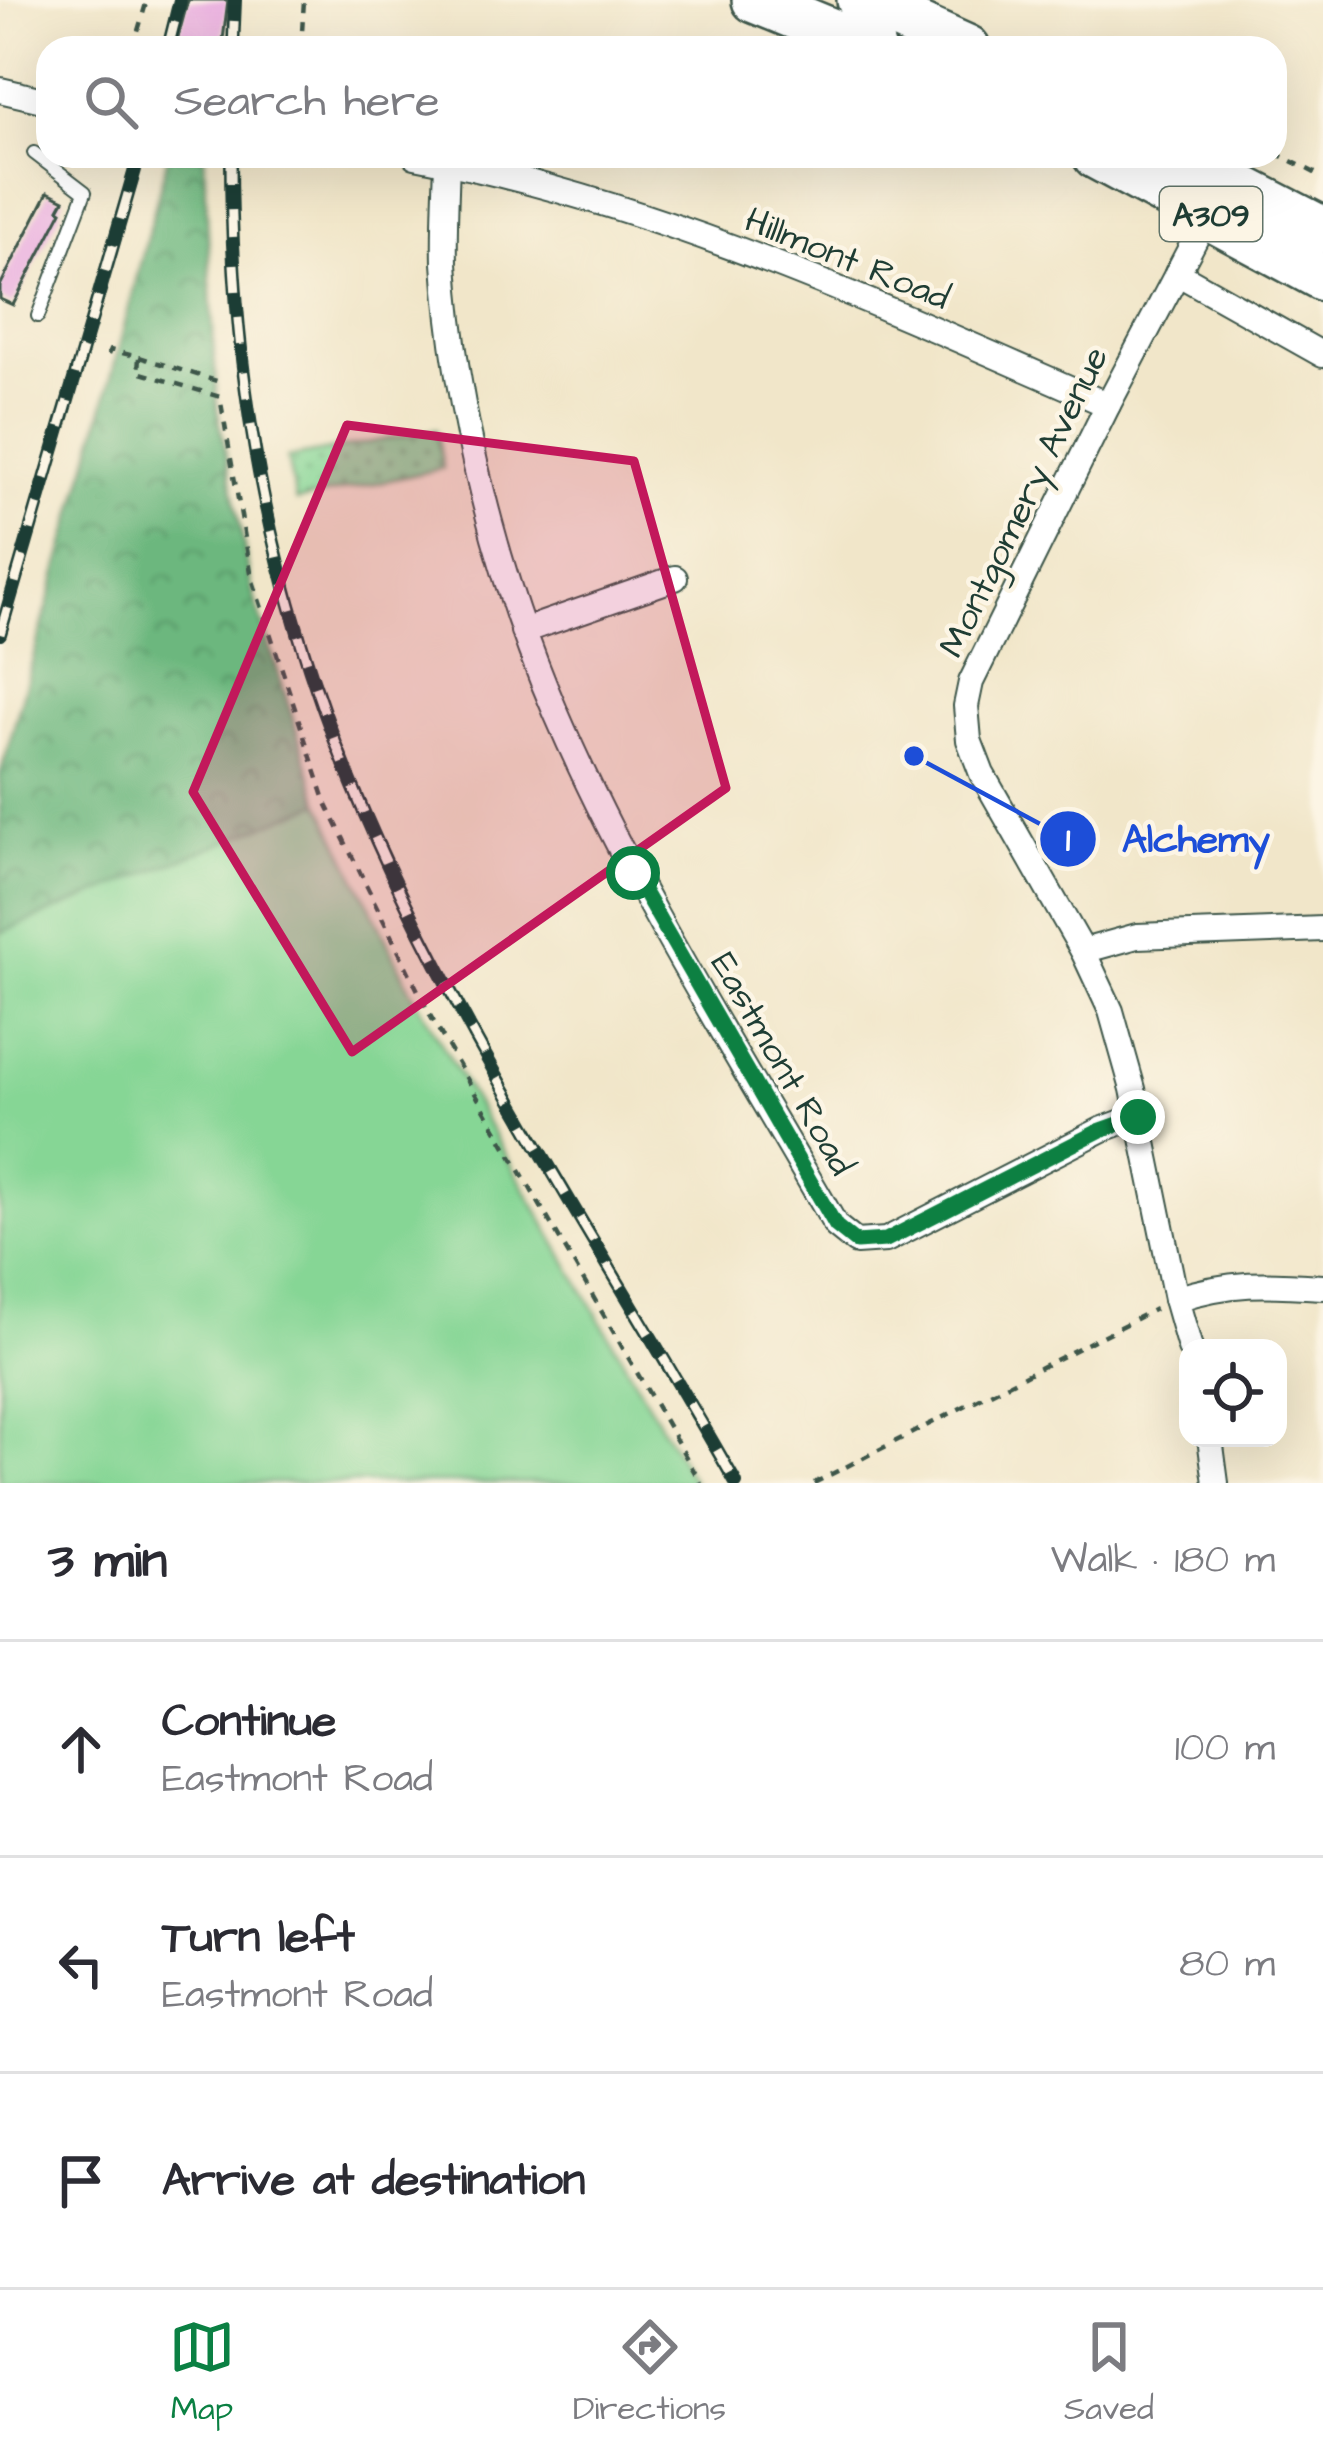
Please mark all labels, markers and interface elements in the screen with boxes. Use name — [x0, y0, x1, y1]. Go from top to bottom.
search box — [36, 36, 1287, 168]
icon: search — [78, 69, 144, 135]
text: Search here — [174, 71, 440, 133]
road number: A309 — [1160, 187, 1262, 241]
street label: Hillmont Road — [737, 195, 957, 324]
street label: Montgomery Avenue — [927, 338, 1123, 666]
callout: Alchemy — [1038, 801, 1294, 876]
text: Alchemy — [1122, 814, 1271, 870]
text: 1 — [1066, 815, 1071, 866]
route start — [606, 846, 660, 900]
street label: Eastmont Road — [697, 943, 866, 1185]
route end — [1111, 1090, 1165, 1144]
map controls — [1179, 1339, 1287, 1447]
button: locate — [1179, 1339, 1287, 1447]
text: 3 min — [48, 1526, 167, 1597]
text: Walk · 180 m — [1051, 1534, 1275, 1588]
text: Continue — [162, 1691, 336, 1753]
icon: ahead — [48, 1716, 114, 1782]
text: 100 m — [1175, 1722, 1275, 1776]
text: Eastmont Road — [162, 1753, 433, 1807]
text: Turn left — [162, 1907, 355, 1969]
icon: left — [48, 1932, 114, 1998]
text: 80 m — [1179, 1938, 1275, 1992]
text: Eastmont Road — [162, 1969, 433, 2023]
icon: arrive — [48, 2148, 114, 2214]
text: Arrive at destination — [162, 2150, 585, 2212]
tab: Map — [169, 2314, 235, 2432]
tab: Directions — [573, 2314, 726, 2432]
tab: Saved — [1064, 2314, 1154, 2432]

